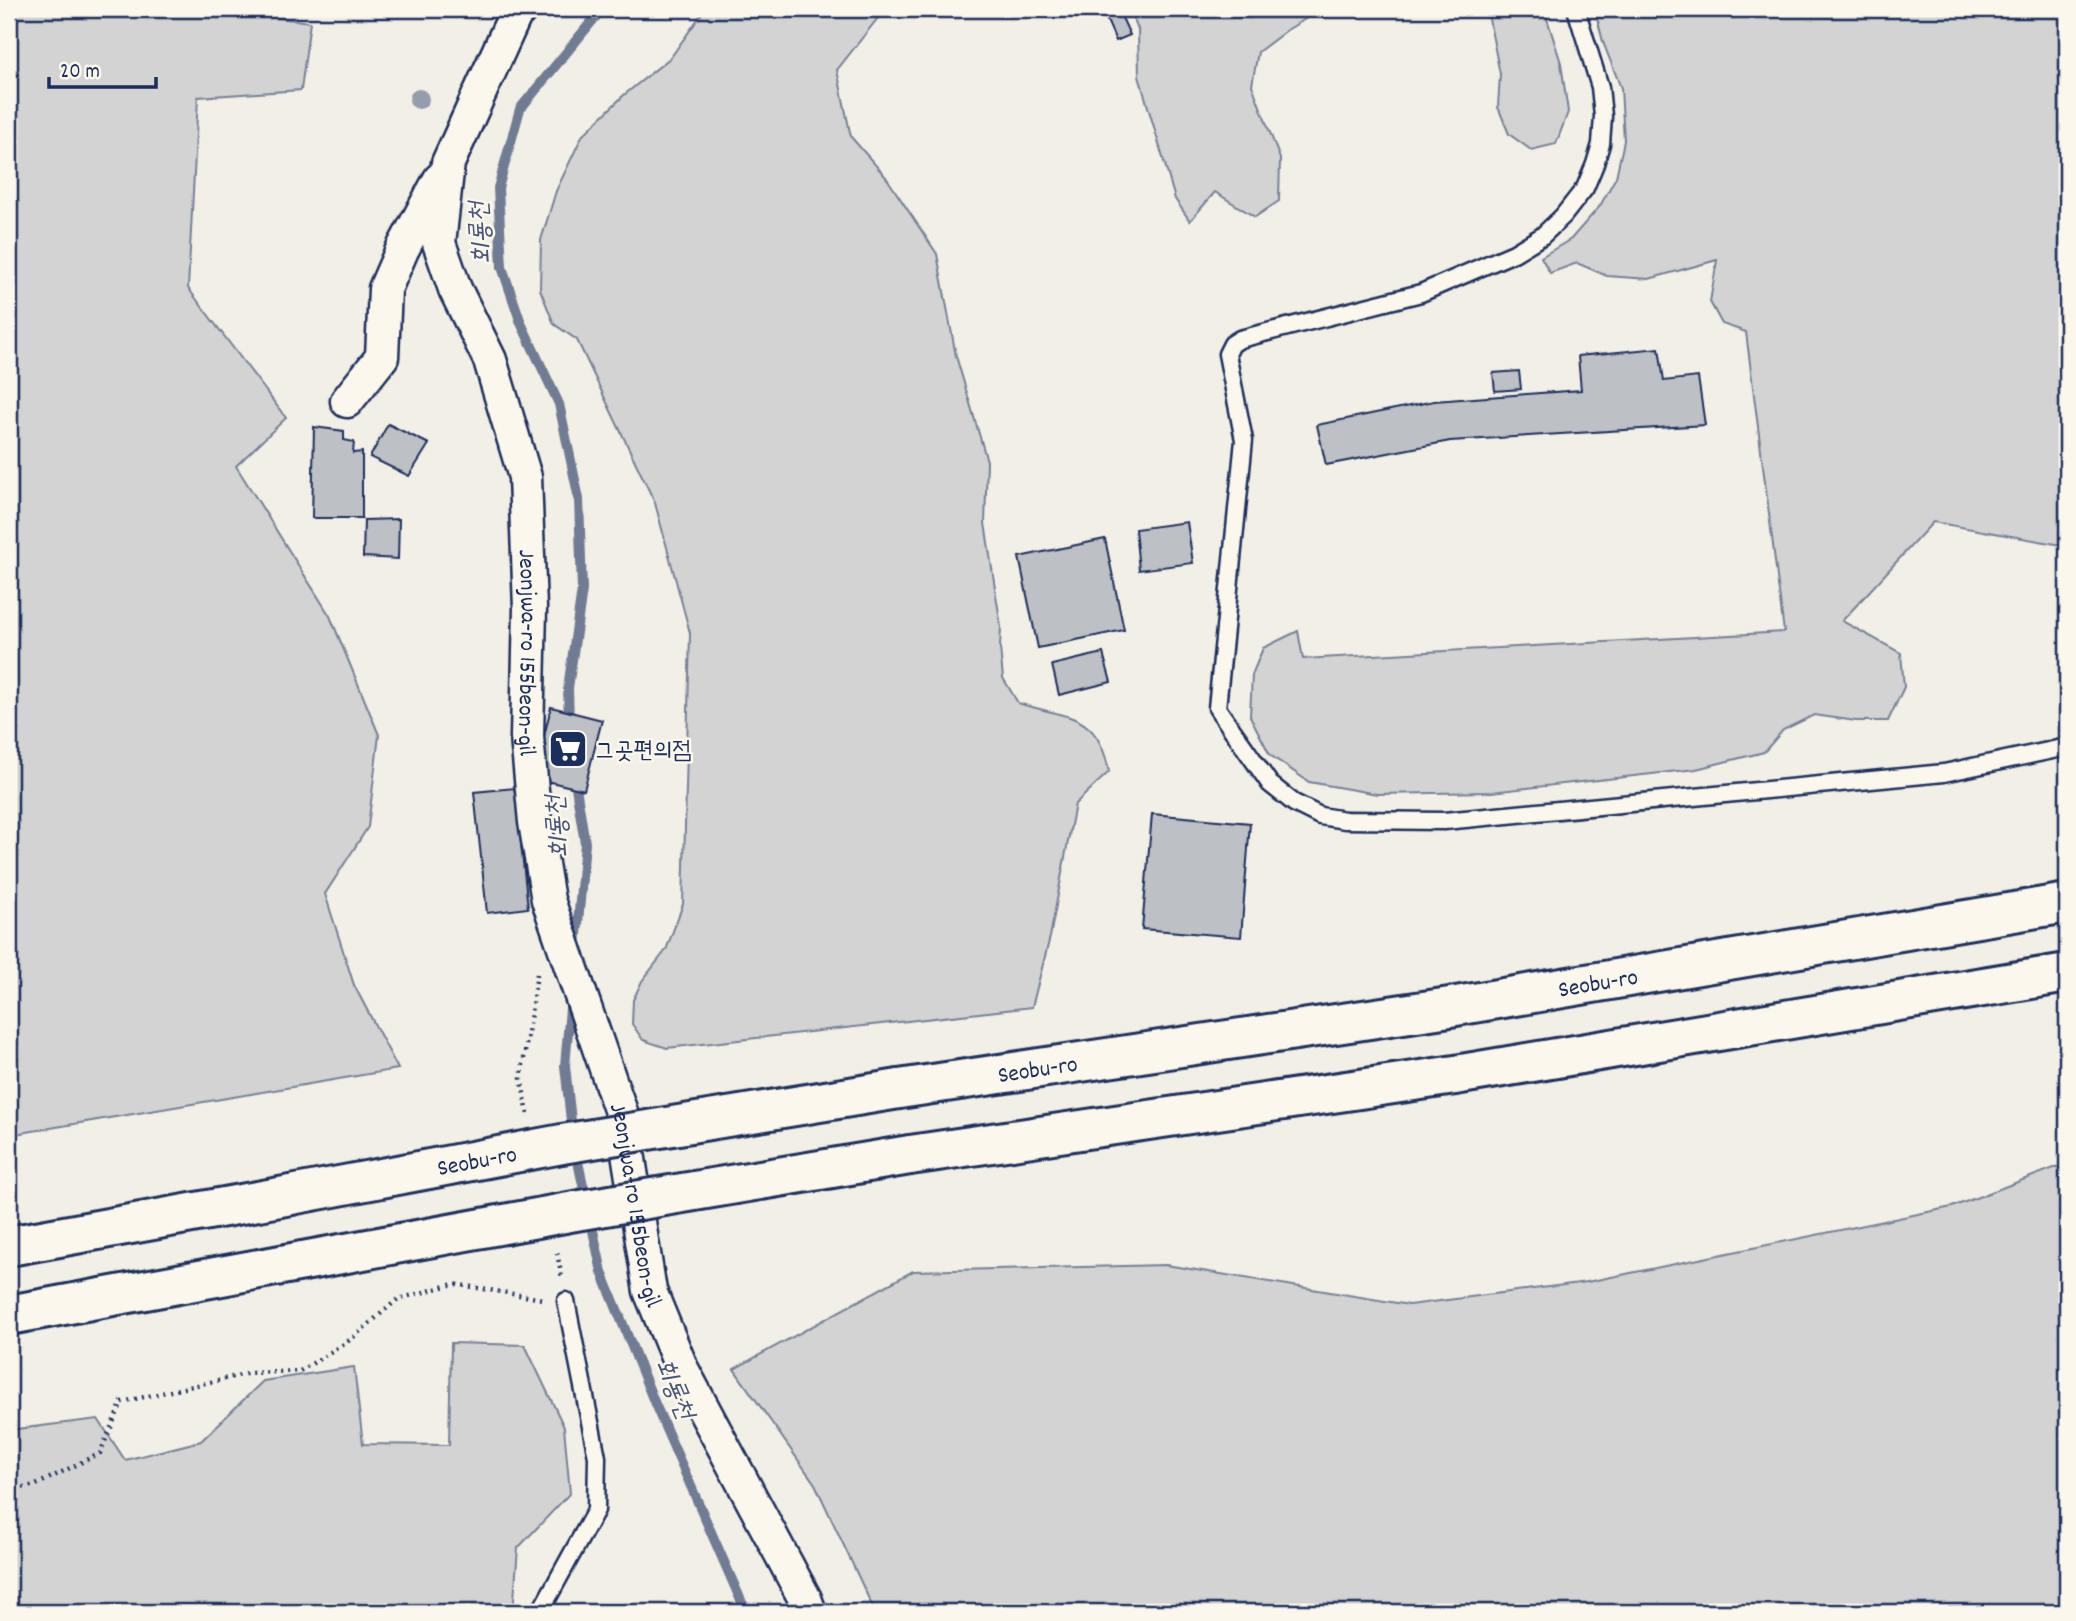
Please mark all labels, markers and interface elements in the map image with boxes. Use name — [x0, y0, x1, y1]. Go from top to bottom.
scale bar — [49, 46, 156, 90]
text: 20 m — [60, 58, 100, 88]
water label: 회룡천 — [462, 197, 503, 265]
street label: Jeonjwa-ro 155beon-gil — [507, 549, 544, 758]
supermarket icon: 그곳편의점 — [547, 728, 589, 770]
place label: 그곳편의점 — [595, 735, 692, 769]
water label: 회룡천 — [538, 791, 581, 860]
street label: Seobu-ro — [1556, 962, 1641, 1008]
street label: Seobu-ro — [996, 1049, 1080, 1094]
street label: Jeonjwa-ro 155beon-gil — [599, 1098, 669, 1313]
street label: Seobu-ro — [435, 1139, 520, 1187]
water label: 회룡천 — [643, 1353, 703, 1428]

